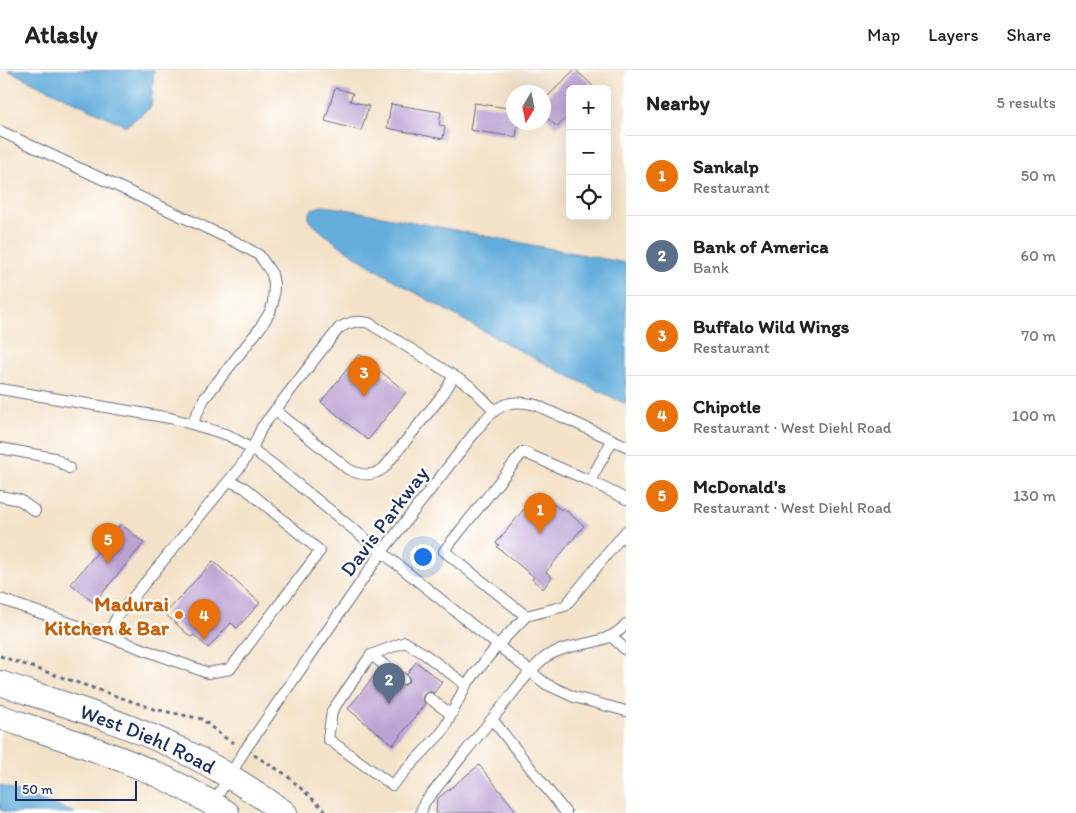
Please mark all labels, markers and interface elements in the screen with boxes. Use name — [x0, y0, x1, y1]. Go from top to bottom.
text: Atlasly — [25, 20, 98, 49]
text: Map — [867, 24, 900, 46]
text: Layers — [928, 24, 978, 46]
text: Share — [1006, 24, 1051, 46]
north arrow — [506, 85, 551, 130]
map controls — [566, 85, 611, 220]
button: + — [566, 85, 611, 130]
text: Nearby — [646, 90, 710, 115]
text: 5 results — [996, 93, 1056, 112]
button: − — [566, 130, 611, 175]
text: Sankalp — [693, 155, 759, 178]
text: 1 — [658, 166, 666, 185]
text: 50 m — [1021, 166, 1056, 185]
button: locate — [566, 175, 611, 220]
text: Restaurant — [693, 178, 770, 197]
text: Bank of America — [693, 235, 829, 258]
text: 2 — [658, 246, 666, 265]
text: 60 m — [1021, 246, 1056, 265]
text: Bank — [693, 258, 729, 277]
text: Buffalo Wild Wings — [693, 315, 849, 338]
text: 3 — [658, 326, 666, 345]
text: 70 m — [1021, 326, 1056, 345]
text: Restaurant — [693, 338, 770, 357]
pin: 3 — [348, 356, 380, 397]
text: Chipotle — [693, 395, 761, 418]
text: 4 — [657, 406, 667, 425]
text: 100 m — [1012, 406, 1056, 425]
text: Restaurant · West Diehl Road — [693, 418, 891, 437]
street label: Davis Parkway — [335, 461, 433, 581]
text: McDonald's — [693, 475, 786, 498]
text: 5 — [658, 486, 666, 505]
text: 130 m — [1013, 486, 1056, 505]
pin: 1 — [524, 493, 556, 534]
text: Restaurant · West Diehl Road — [693, 498, 891, 517]
pin: 5 — [92, 523, 124, 564]
your location — [410, 544, 436, 570]
place label: Madurai Kitchen & Bar — [44, 591, 170, 640]
pin: 4 — [188, 599, 220, 640]
marker: Madurai Kitchen & Bar — [173, 609, 185, 621]
pin: 2 — [373, 663, 405, 704]
street label: West Diehl Road — [77, 698, 220, 778]
scale bar — [15, 778, 138, 801]
text: 50 m — [22, 781, 53, 798]

